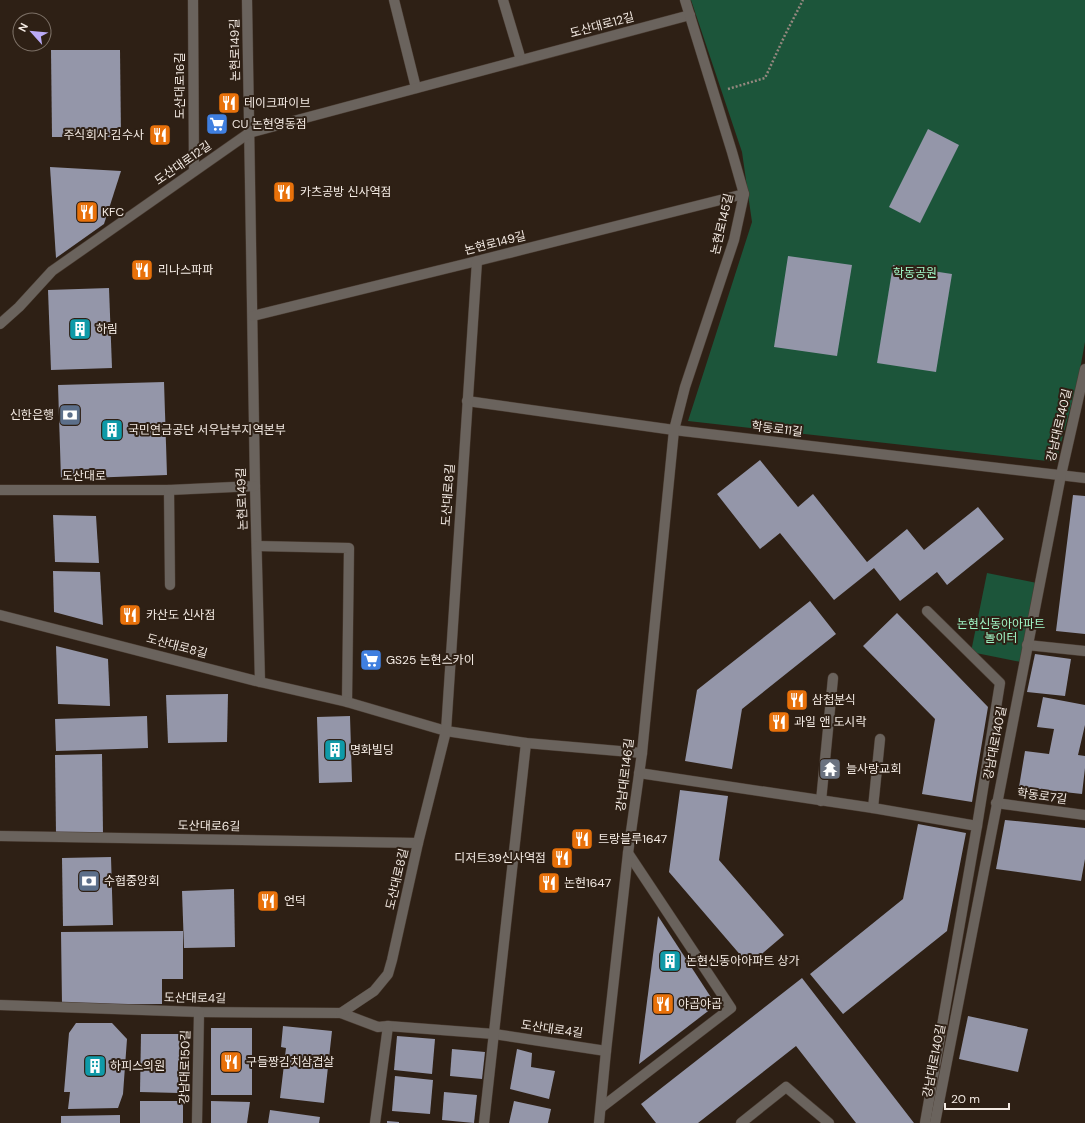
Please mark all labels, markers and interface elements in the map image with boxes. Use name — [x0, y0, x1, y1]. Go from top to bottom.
street label: 도산대로12길 — [568, 9, 636, 41]
north arrow — [12, 12, 52, 52]
street label: 논현로149길 — [226, 18, 244, 82]
text: N — [15, 21, 31, 34]
street label: 도산대로16길 — [172, 53, 188, 119]
restaurant icon: 테이크파이브 — [216, 90, 242, 116]
place label: 테이크파이브 — [244, 95, 310, 111]
supermarket icon: CU 논현영동점 — [204, 111, 230, 137]
place label: CU 논현영동점 — [232, 116, 307, 132]
restaurant icon: 주식회사 김수사 — [147, 122, 173, 148]
place label: 주식회사 김수사 — [64, 127, 144, 143]
street label: 도산대로12길 — [151, 138, 215, 188]
restaurant icon: 카츠공방 신사역점 — [271, 179, 297, 205]
place label: 카츠공방 신사역점 — [300, 184, 392, 200]
street label: 논현로145길 — [707, 192, 737, 256]
restaurant icon: KFC — [74, 199, 100, 225]
place label: KFC — [102, 204, 124, 220]
street label: 논현로149길 — [463, 228, 527, 258]
restaurant icon: 리나스파파 — [129, 257, 155, 283]
place label: 리나스파파 — [158, 262, 213, 278]
park label: 학동공원 — [893, 265, 937, 281]
building icon: 하림 — [67, 316, 93, 342]
place label: 하림 — [96, 321, 118, 337]
street label: 강남대로140길 — [1043, 387, 1075, 463]
bank icon: 신한은행 — [57, 402, 83, 428]
place label: 신한은행 — [10, 407, 54, 423]
building icon: 국민연금공단 서우남부지역본부 — [99, 417, 125, 443]
street label: 학동로11길 — [750, 418, 804, 440]
place label: 국민연금공단 서우남부지역본부 — [128, 422, 286, 438]
street label: 도산대로8길 — [438, 463, 458, 527]
street label: 논현로149길 — [233, 467, 251, 531]
street label: 도산대로 — [62, 468, 106, 484]
restaurant icon: 카산도 신사점 — [117, 602, 143, 628]
place label: 카산도 신사점 — [146, 607, 215, 623]
park label: 논현신동아아파트 놀이터 — [957, 616, 1045, 646]
street label: 도산대로8길 — [145, 630, 209, 662]
supermarket icon: GS25 논현스카이 — [358, 647, 384, 673]
place label: GS25 논현스카이 — [386, 652, 475, 668]
restaurant icon: 삼첩분식 — [784, 687, 810, 713]
place label: 삼첩분식 — [812, 692, 856, 708]
street label: 강남대로140길 — [980, 705, 1010, 781]
restaurant icon: 과일 앤 도시락 — [766, 709, 792, 735]
place label: 과일 앤 도시락 — [794, 714, 867, 730]
building icon: 명화빌딩 — [322, 737, 348, 763]
street label: 강남대로146길 — [613, 737, 637, 813]
place label: 명화빌딩 — [350, 742, 394, 758]
temple icon: 늘사랑교회 — [817, 756, 843, 782]
place label: 늘사랑교회 — [846, 761, 901, 777]
street label: 학동로7길 — [1016, 785, 1068, 807]
street label: 도산대로6길 — [177, 817, 241, 835]
restaurant icon: 트랑블루1647 — [569, 826, 595, 852]
place label: 트랑블루1647 — [598, 831, 667, 847]
restaurant icon: 디저트39신사역점 — [549, 845, 575, 871]
street label: 도산대로8길 — [382, 847, 412, 911]
place label: 디저트39신사역점 — [454, 850, 546, 866]
bank icon: 수협중앙회 — [76, 868, 102, 894]
restaurant icon: 논현1647 — [536, 870, 562, 896]
place label: 수협중앙회 — [104, 873, 159, 889]
place label: 논현1647 — [564, 875, 611, 891]
restaurant icon: 언덕 — [255, 888, 281, 914]
place label: 언덕 — [284, 893, 306, 909]
building icon: 논현신동아아파트 상가 — [657, 948, 683, 974]
place label: 논현신동아아파트 상가 — [686, 953, 800, 969]
street label: 도산대로4길 — [164, 989, 226, 1007]
restaurant icon: 야곱야곱 — [650, 991, 676, 1017]
place label: 야곱야곱 — [678, 996, 722, 1012]
street label: 도산대로4길 — [520, 1017, 584, 1041]
street label: 강남대로140길 — [919, 1023, 949, 1099]
street label: 강남대로150길 — [176, 1030, 194, 1104]
restaurant icon: 구들짱김치삼겹살 — [218, 1049, 244, 1075]
building icon: 하피스의원 — [82, 1053, 108, 1079]
place label: 구들짱김치삼겹살 — [246, 1054, 334, 1070]
place label: 하피스의원 — [110, 1058, 165, 1074]
scale bar — [945, 1085, 1009, 1111]
text: 20 m — [951, 1091, 980, 1107]

